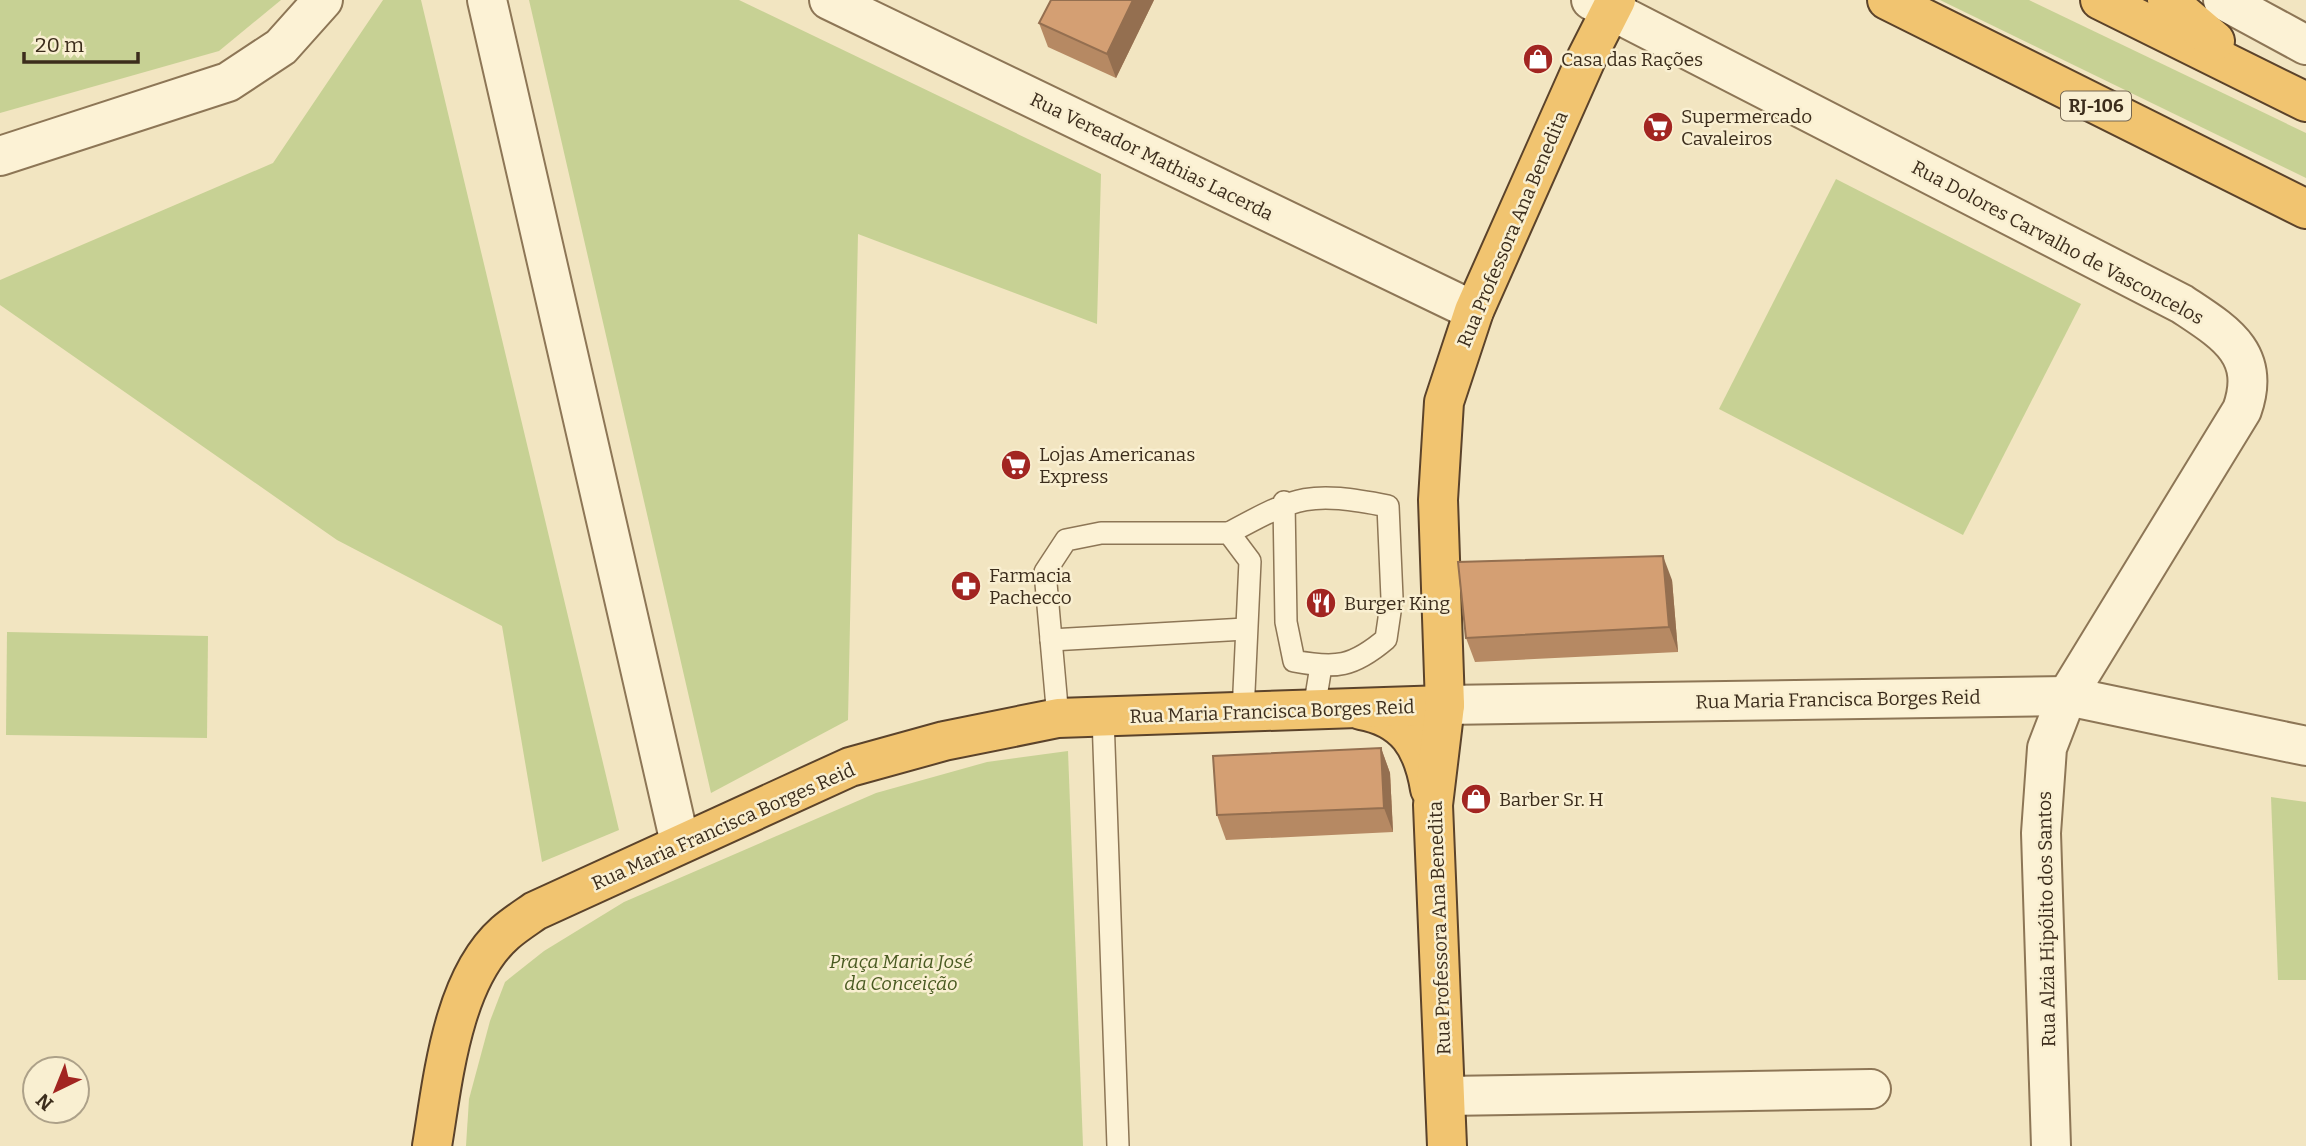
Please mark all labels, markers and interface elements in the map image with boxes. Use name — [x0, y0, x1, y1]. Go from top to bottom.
scale bar — [24, 21, 138, 65]
text: 20 m — [35, 32, 84, 58]
shop icon: Casa das Rações — [1521, 42, 1555, 76]
place label: Casa das Rações — [1561, 48, 1703, 71]
street label: Rua Vereador Mathias Lacerda — [1027, 87, 1278, 226]
road number: RJ-106 — [2061, 92, 2131, 120]
place label: Supermercado Cavaleiros — [1681, 105, 1812, 150]
street label: Rua Professora Ana Benedita — [1452, 107, 1573, 351]
supermarket icon: Supermercado Cavaleiros — [1641, 110, 1675, 144]
street label: Rua Dolores Carvalho de Vasconcelos — [1908, 155, 2208, 329]
place label: Lojas Americanas Express — [1039, 443, 1195, 488]
supermarket icon: Lojas Americanas Express — [999, 448, 1033, 482]
place label: Farmacia Pachecco — [989, 564, 1072, 609]
pharmacy icon: Farmacia Pachecco — [949, 569, 983, 603]
restaurant icon: Burger King — [1304, 586, 1338, 620]
place label: Burger King — [1344, 592, 1451, 615]
street label: Rua Maria Francisca Borges Reid — [1695, 686, 1981, 713]
street label: Rua Maria Francisca Borges Reid — [1129, 695, 1415, 728]
street label: Rua Maria Francisca Borges Reid — [588, 758, 858, 895]
shop icon: Barber Sr. H — [1459, 782, 1493, 816]
place label: Barber Sr. H — [1499, 788, 1604, 811]
street label: Rua Alzia Hipólito dos Santos — [2033, 791, 2060, 1047]
street label: Rua Professora Ana Benedita — [1424, 800, 1455, 1055]
park label: Praça Maria José da Conceição — [829, 950, 973, 995]
north arrow — [21, 1055, 91, 1125]
text: N — [31, 1088, 58, 1115]

